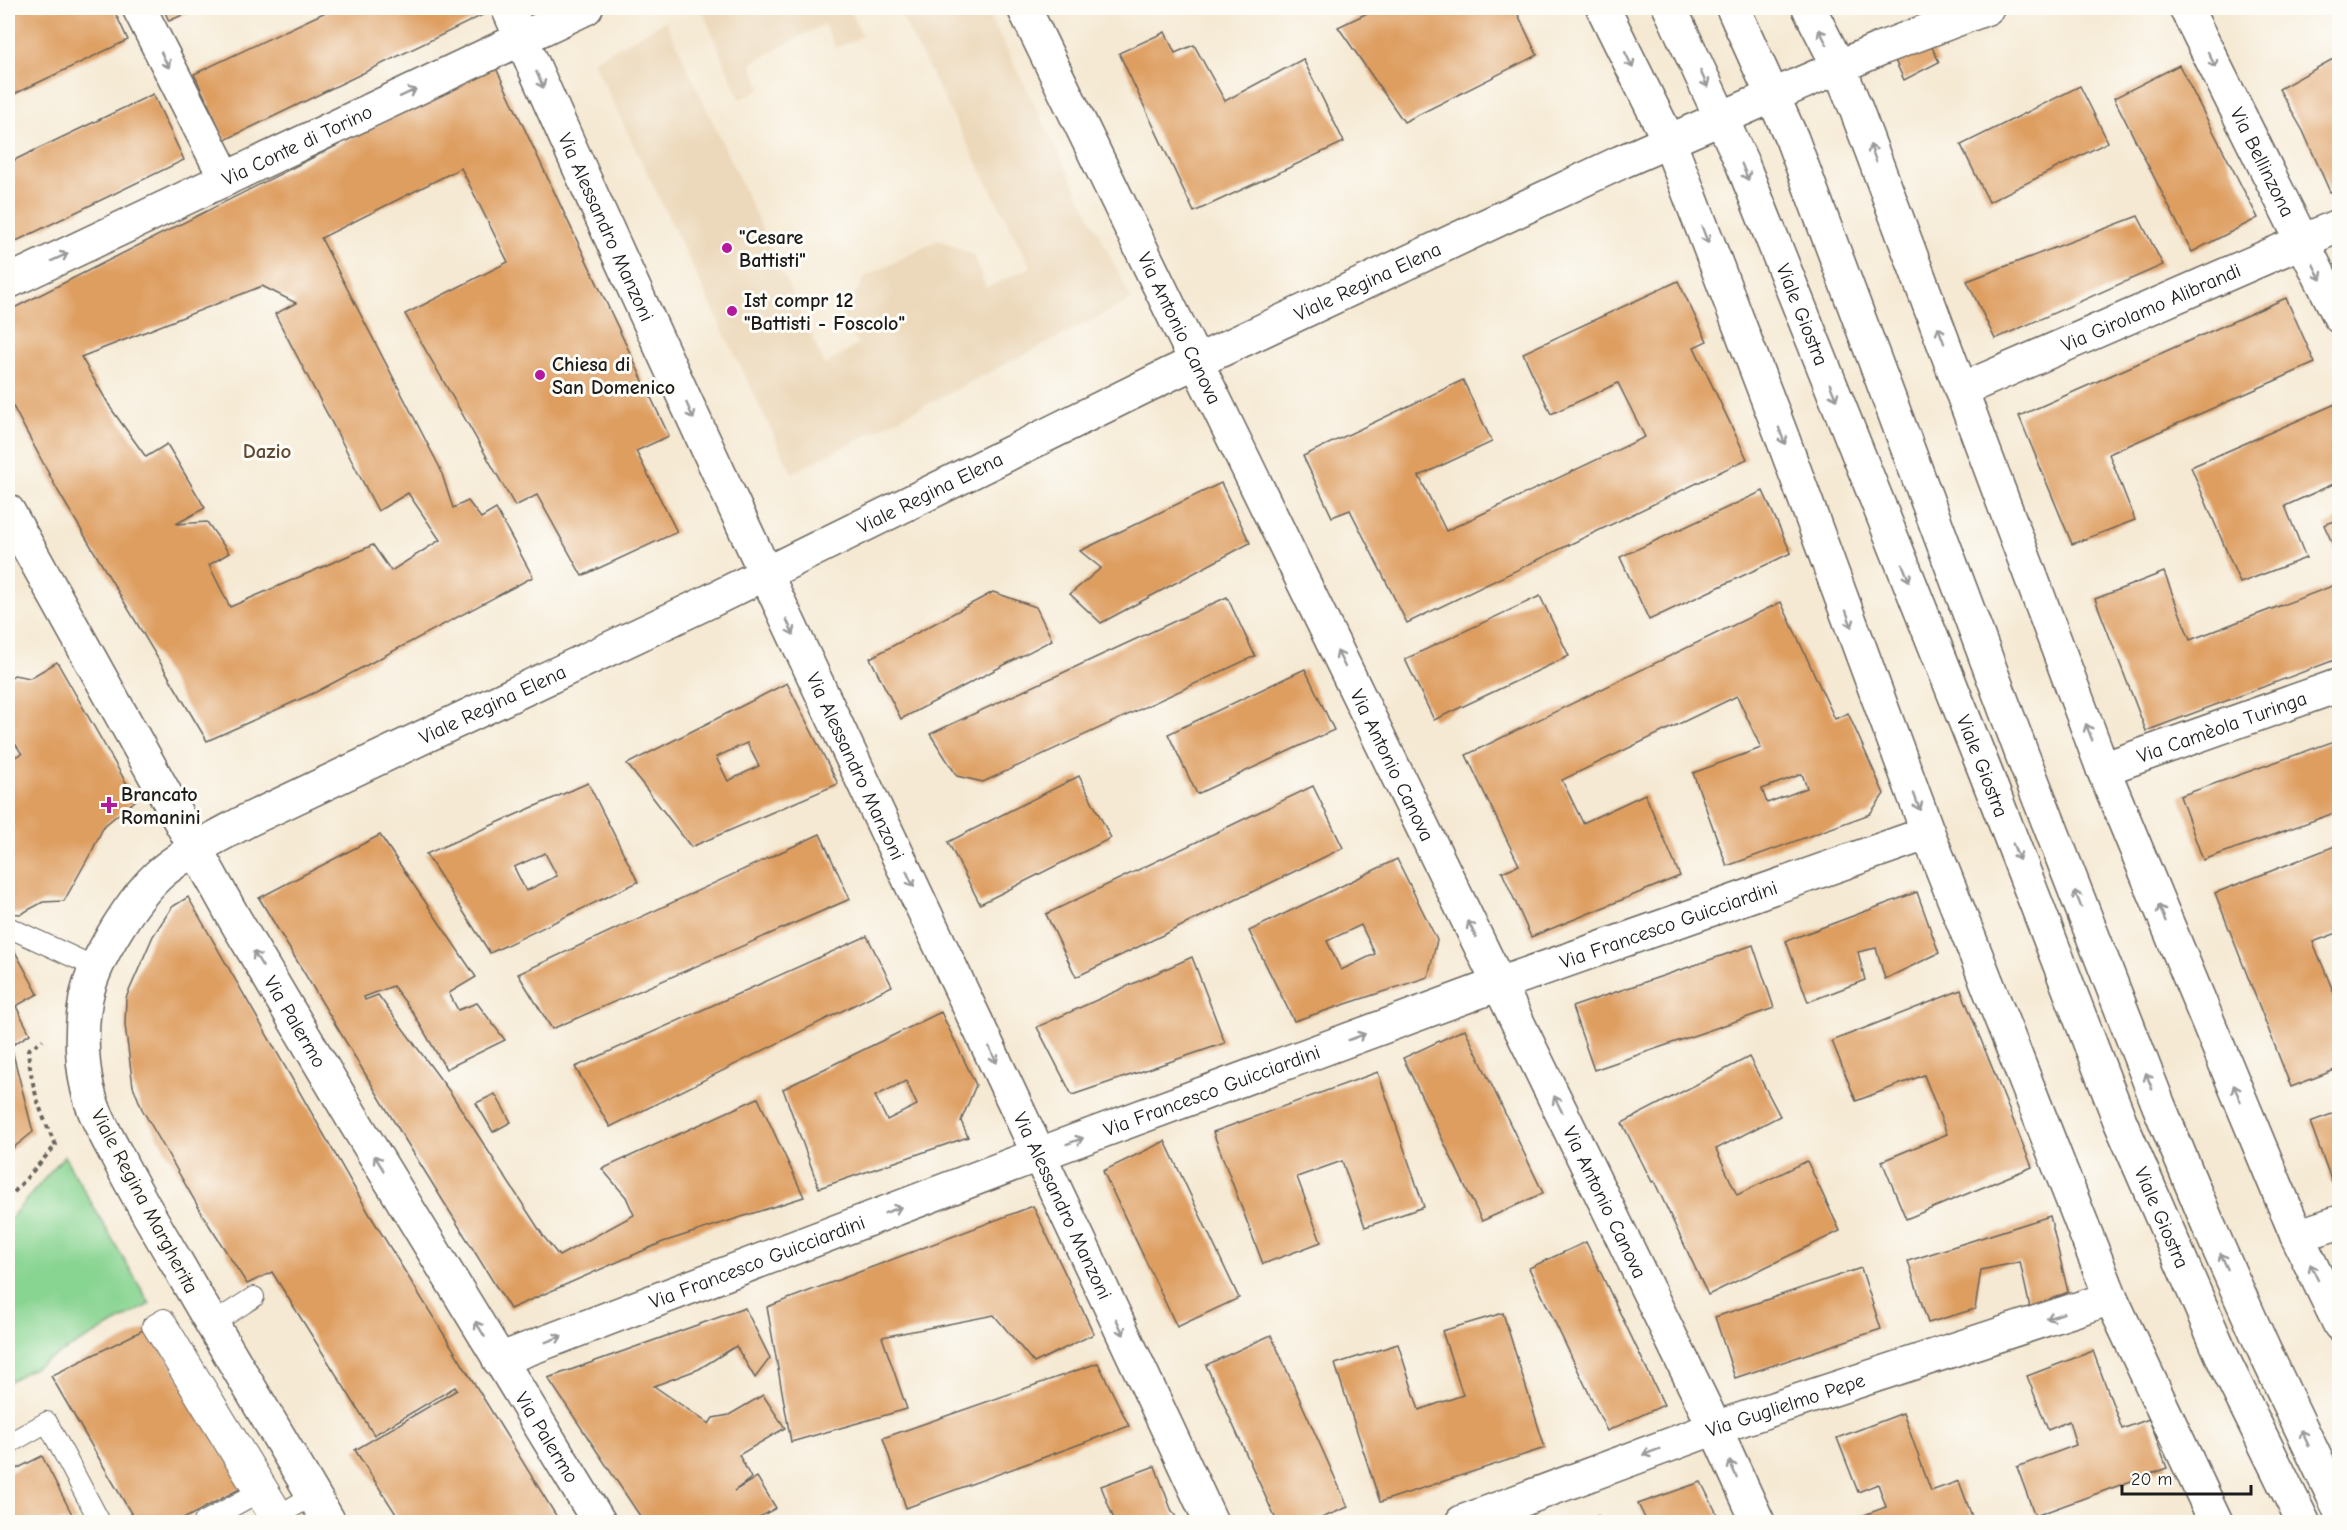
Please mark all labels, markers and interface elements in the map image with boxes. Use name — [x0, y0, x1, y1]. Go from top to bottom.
one-way arrow — [1817, 29, 1829, 47]
one-way arrow — [160, 50, 172, 68]
one-way arrow — [1623, 51, 1635, 68]
one-way arrow — [2206, 51, 2218, 68]
one-way arrow — [1699, 70, 1711, 88]
one-way arrow — [535, 71, 547, 89]
one-way arrow — [398, 86, 416, 98]
street label: Via Conte di Torino — [219, 100, 376, 191]
street label: Via Bellinzona — [2225, 104, 2299, 221]
street label: Via Alessandro Manzoni — [553, 129, 658, 325]
one-way arrow — [1866, 144, 1877, 162]
one-way arrow — [1740, 162, 1751, 180]
one-way arrow — [1700, 225, 1711, 243]
place label: "Cesare Battisti" — [739, 226, 806, 272]
street label: Viale Regina Elena — [1291, 237, 1445, 326]
marker: "Cesare Battisti" — [720, 241, 734, 255]
street label: Via Antonio Canova — [1133, 249, 1226, 408]
one-way arrow — [51, 251, 69, 262]
street label: Via Girolamo Alibrandi — [2058, 259, 2244, 357]
street label: Viale Giostra — [1771, 260, 1833, 369]
one-way arrow — [2312, 263, 2324, 281]
place label: Ist compr 12 "Battisti - Foscolo" — [744, 289, 905, 335]
marker: Ist compr 12 "Battisti - Foscolo" — [725, 304, 739, 318]
one-way arrow — [1935, 326, 1946, 345]
place label: Chiesa di San Domenico — [552, 353, 675, 399]
marker: Chiesa di San Domenico — [533, 368, 547, 382]
one-way arrow — [1828, 382, 1839, 401]
one-way arrow — [684, 401, 696, 419]
one-way arrow — [1777, 427, 1788, 445]
district label: Dazio — [243, 439, 291, 463]
street label: Viale Regina Elena — [853, 447, 1007, 539]
one-way arrow — [1901, 563, 1912, 582]
one-way arrow — [1845, 610, 1856, 628]
one-way arrow — [785, 617, 797, 635]
one-way arrow — [1335, 651, 1347, 669]
street label: Viale Regina Elena — [416, 660, 570, 749]
street label: Via Alessandro Manzoni — [801, 669, 909, 864]
street label: Via Antonio Canova — [1345, 686, 1439, 845]
street label: Via Camèola Turinga — [2134, 687, 2310, 768]
street label: Viale Giostra — [1952, 712, 2013, 820]
one-way arrow — [2082, 724, 2093, 742]
place label: Brancato Romanini — [121, 783, 201, 829]
one-way arrow — [1912, 793, 1923, 811]
marker: Brancato Romanini — [102, 798, 116, 812]
one-way arrow — [2011, 842, 2022, 861]
one-way arrow — [904, 869, 916, 887]
street label: Via Francesco Guicciardini — [1557, 876, 1780, 974]
one-way arrow — [2072, 890, 2083, 909]
one-way arrow — [2156, 904, 2167, 923]
one-way arrow — [1466, 920, 1478, 938]
one-way arrow — [252, 951, 264, 968]
street label: Via Palermo — [259, 972, 331, 1072]
one-way arrow — [1347, 1030, 1365, 1041]
street label: Via Francesco Guicciardini — [1101, 1040, 1323, 1141]
one-way arrow — [988, 1046, 1000, 1064]
one-way arrow — [2143, 1072, 2154, 1091]
one-way arrow — [2231, 1084, 2242, 1103]
one-way arrow — [1551, 1096, 1563, 1114]
street label: Viale Regina Margherita — [86, 1105, 203, 1297]
street label: Via Alessandro Manzoni — [1009, 1109, 1116, 1303]
street label: Via Antonio Canova — [1558, 1123, 1651, 1282]
one-way arrow — [1065, 1134, 1084, 1145]
one-way arrow — [373, 1155, 385, 1172]
street label: Viale Giostra — [2129, 1164, 2194, 1272]
one-way arrow — [883, 1204, 902, 1215]
street label: Via Francesco Guicciardini — [646, 1211, 868, 1314]
one-way arrow — [2218, 1252, 2229, 1270]
one-way arrow — [2308, 1264, 2320, 1282]
one-way arrow — [2046, 1312, 2065, 1323]
one-way arrow — [1115, 1317, 1127, 1335]
one-way arrow — [474, 1321, 486, 1338]
one-way arrow — [544, 1333, 563, 1344]
street label: Via Guglielmo Pepe — [1703, 1369, 1868, 1442]
street label: Via Palermo — [510, 1388, 583, 1487]
one-way arrow — [2299, 1429, 2311, 1447]
one-way arrow — [1642, 1447, 1661, 1458]
scale bar — [2122, 1458, 2251, 1496]
one-way arrow — [1727, 1461, 1739, 1479]
text: 20 m — [2131, 1469, 2172, 1490]

